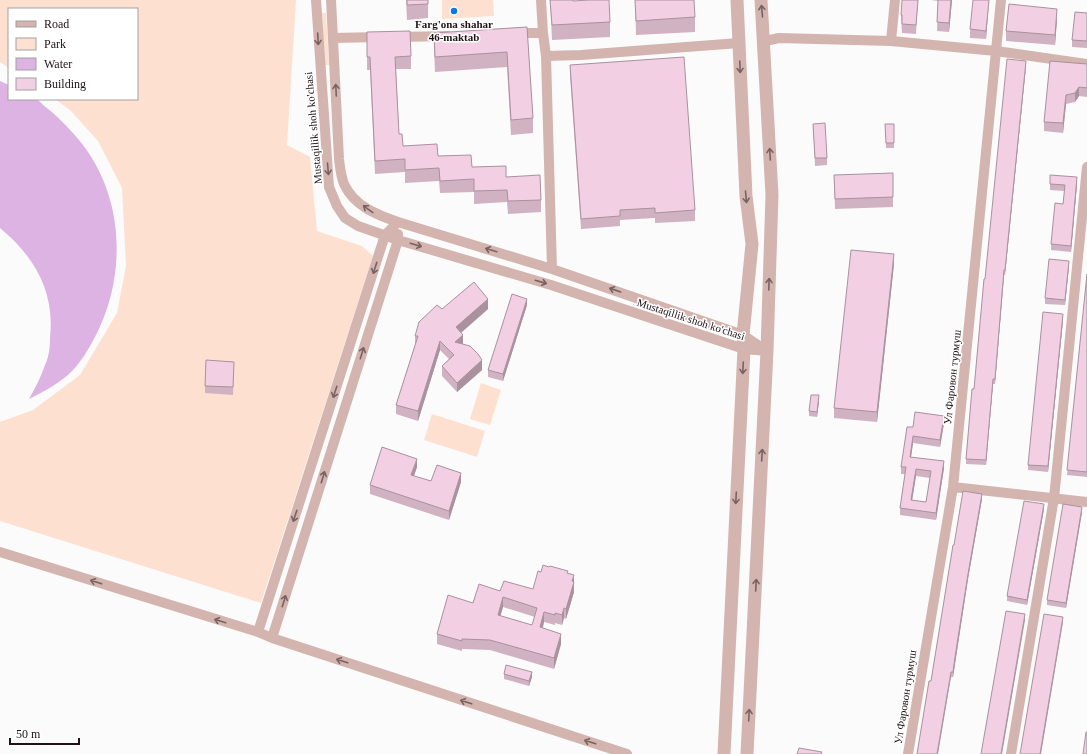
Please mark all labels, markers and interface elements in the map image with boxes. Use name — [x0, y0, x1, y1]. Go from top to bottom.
one-way arrow — [759, 5, 766, 18]
marker: Farg'ona shahar 46-maktab — [449, 6, 459, 16]
legend — [8, 8, 138, 100]
text: Road — [44, 17, 69, 31]
place label: Farg'ona shahar 46-maktab — [415, 18, 493, 43]
one-way arrow — [315, 32, 322, 45]
text: Park — [44, 37, 66, 51]
text: Water — [44, 57, 72, 71]
one-way arrow — [736, 60, 744, 73]
street label: Mustaqillik shoh ko'chasi — [302, 71, 324, 185]
text: Building — [44, 77, 86, 91]
one-way arrow — [332, 84, 339, 97]
one-way arrow — [767, 148, 774, 161]
one-way arrow — [324, 162, 331, 175]
one-way arrow — [742, 190, 750, 203]
one-way arrow — [363, 205, 374, 213]
one-way arrow — [409, 242, 422, 249]
one-way arrow — [485, 246, 498, 253]
one-way arrow — [370, 262, 378, 274]
one-way arrow — [766, 278, 773, 291]
one-way arrow — [534, 279, 547, 286]
one-way arrow — [609, 286, 621, 294]
street label: Mustaqillik shoh ko'chasi — [636, 296, 746, 342]
street label: Ул Фаровон турмуш — [941, 329, 963, 425]
one-way arrow — [359, 347, 366, 360]
one-way arrow — [739, 361, 747, 374]
one-way arrow — [331, 385, 338, 398]
one-way arrow — [758, 449, 766, 462]
one-way arrow — [320, 471, 327, 484]
one-way arrow — [733, 491, 740, 504]
one-way arrow — [291, 509, 298, 522]
one-way arrow — [90, 578, 103, 585]
one-way arrow — [752, 579, 759, 592]
one-way arrow — [281, 595, 288, 608]
one-way arrow — [214, 617, 227, 624]
street label: Ул Фаровон турмуш — [892, 649, 918, 745]
one-way arrow — [337, 657, 349, 665]
one-way arrow — [460, 698, 473, 705]
one-way arrow — [746, 709, 753, 722]
scale bar — [10, 720, 79, 746]
text: 50 m — [16, 727, 41, 741]
one-way arrow — [583, 738, 596, 745]

